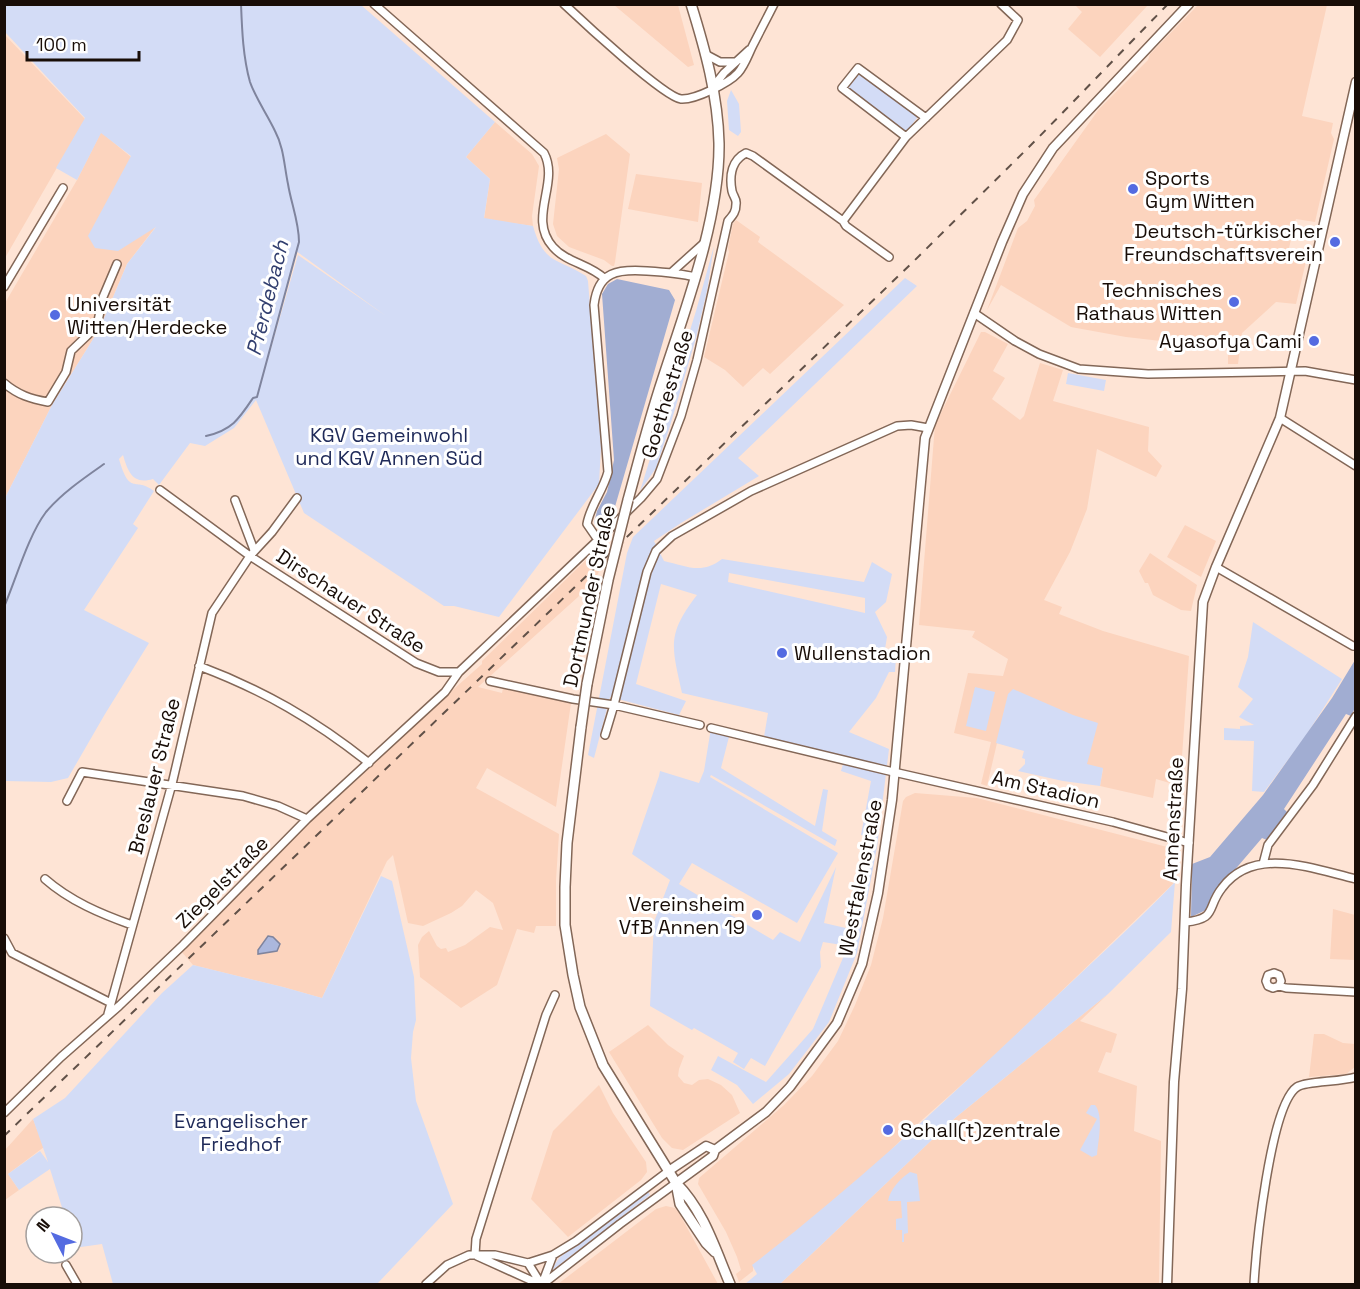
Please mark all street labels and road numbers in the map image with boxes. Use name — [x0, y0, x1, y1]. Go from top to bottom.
street label: Goethestraße — [635, 327, 699, 461]
street label: Dortmunder Straße — [557, 502, 621, 690]
street label: Dirschauer Straße — [271, 543, 431, 659]
street label: Breslauer Straße — [122, 695, 186, 857]
street label: Annenstraße — [1157, 756, 1189, 882]
street label: Am Stadion — [990, 764, 1102, 814]
street label: Westfalenstraße — [832, 797, 888, 959]
street label: Ziegelstraße — [170, 830, 274, 934]

